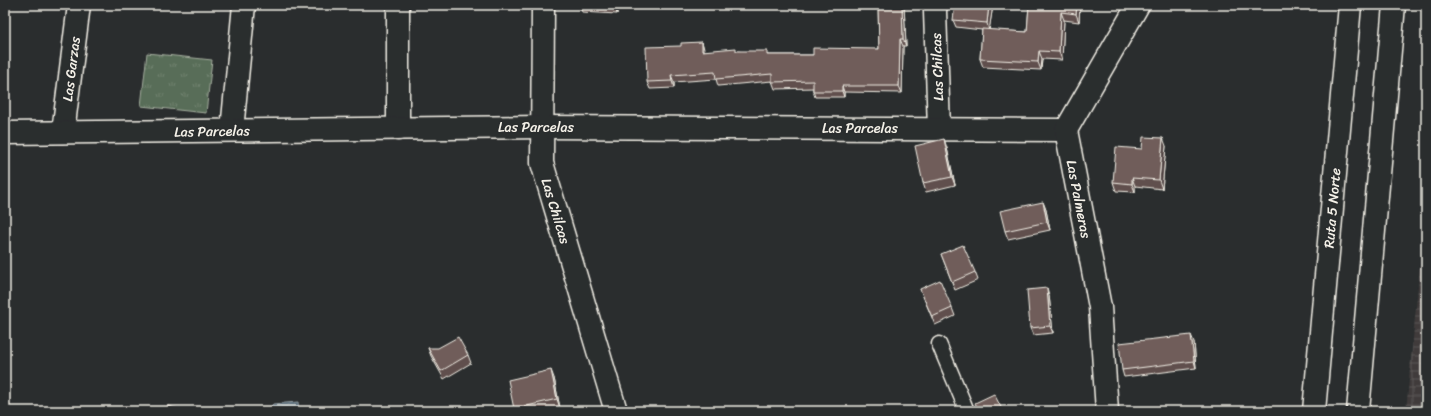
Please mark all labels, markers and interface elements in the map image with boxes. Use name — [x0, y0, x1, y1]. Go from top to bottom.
street label: Las Chilcas — [924, 32, 951, 101]
street label: Las Garzas — [55, 35, 88, 103]
street label: Las Parcelas — [498, 115, 574, 140]
street label: Las Parcelas — [822, 116, 898, 141]
street label: Las Parcelas — [174, 118, 251, 145]
street label: Las Palmeras — [1059, 158, 1098, 241]
street label: Ruta 5 Norte — [1317, 167, 1348, 249]
street label: Las Chilcas — [534, 175, 578, 248]

